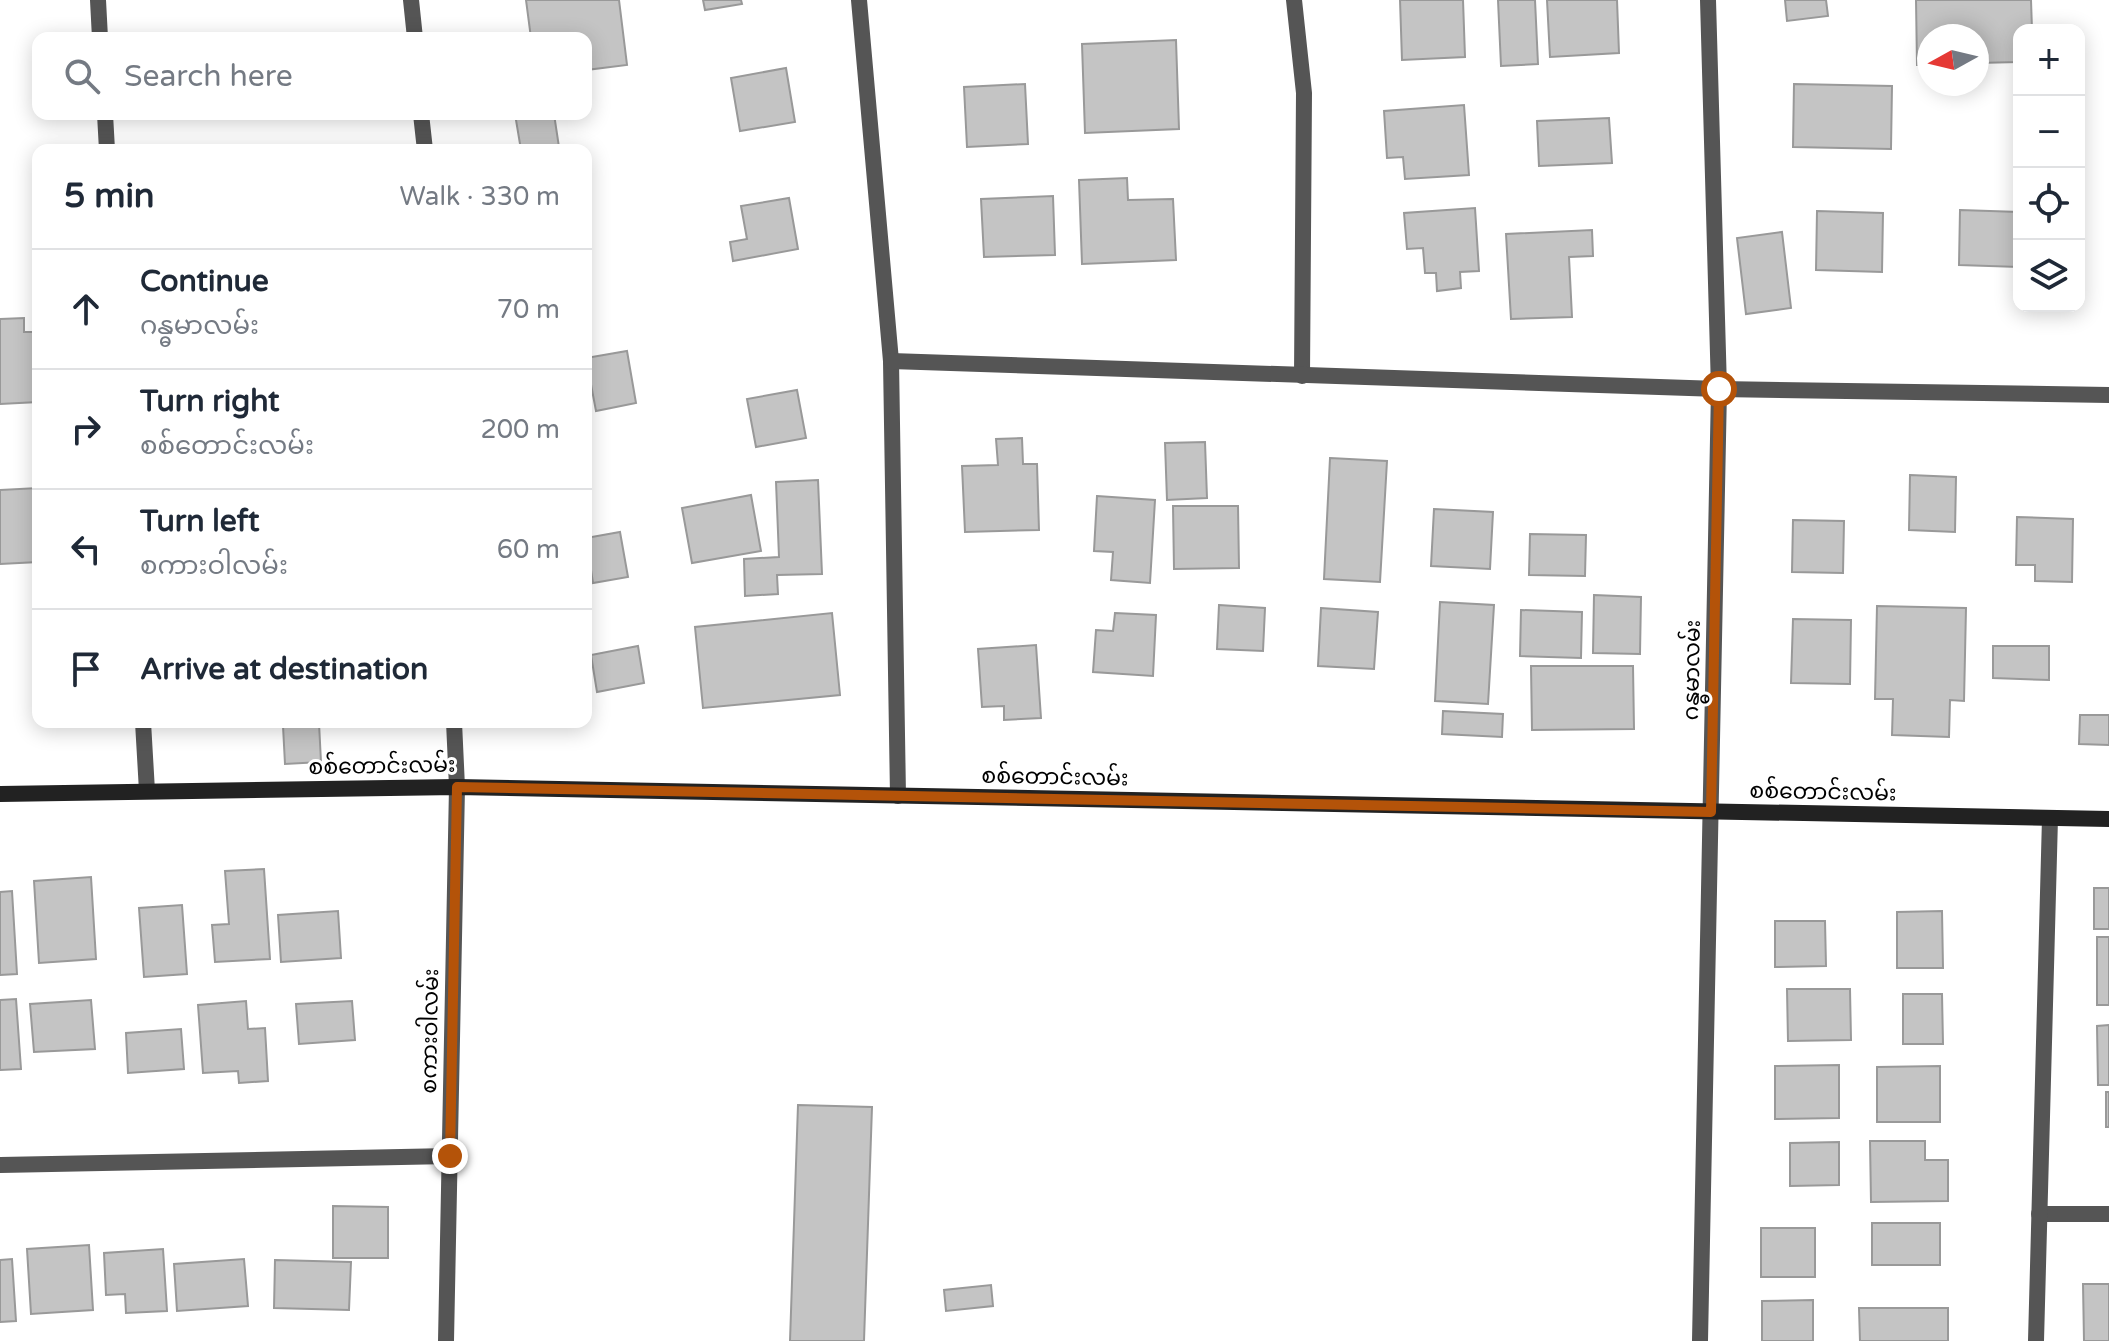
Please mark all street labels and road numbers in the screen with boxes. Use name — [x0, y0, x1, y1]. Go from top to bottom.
street label: ဂန္ဓမာလမ်း — [1675, 619, 1710, 721]
street label: စစ်တောင်းလမ်း — [308, 749, 456, 780]
street label: စစ်တောင်းလမ်း — [981, 760, 1129, 791]
street label: စစ်တောင်းလမ်း — [1749, 775, 1897, 806]
street label: စကားဝါလမ်း — [413, 968, 444, 1094]

